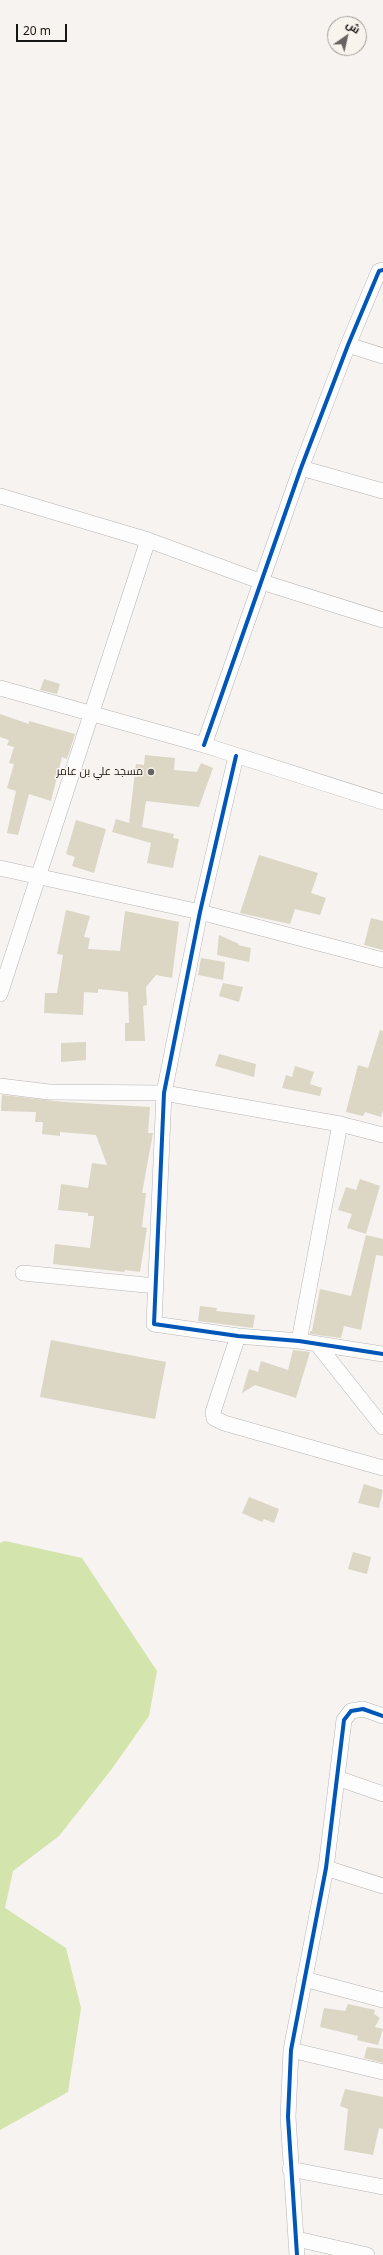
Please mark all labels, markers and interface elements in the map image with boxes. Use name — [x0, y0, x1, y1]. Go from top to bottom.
scale bar — [18, 16, 69, 42]
north arrow — [327, 16, 367, 56]
text: ش — [343, 16, 363, 37]
text: 20 m — [23, 22, 51, 39]
place label: مسجد علي بن عامر — [57, 765, 143, 779]
marker: مسجد علي بن عامر — [146, 767, 156, 777]

